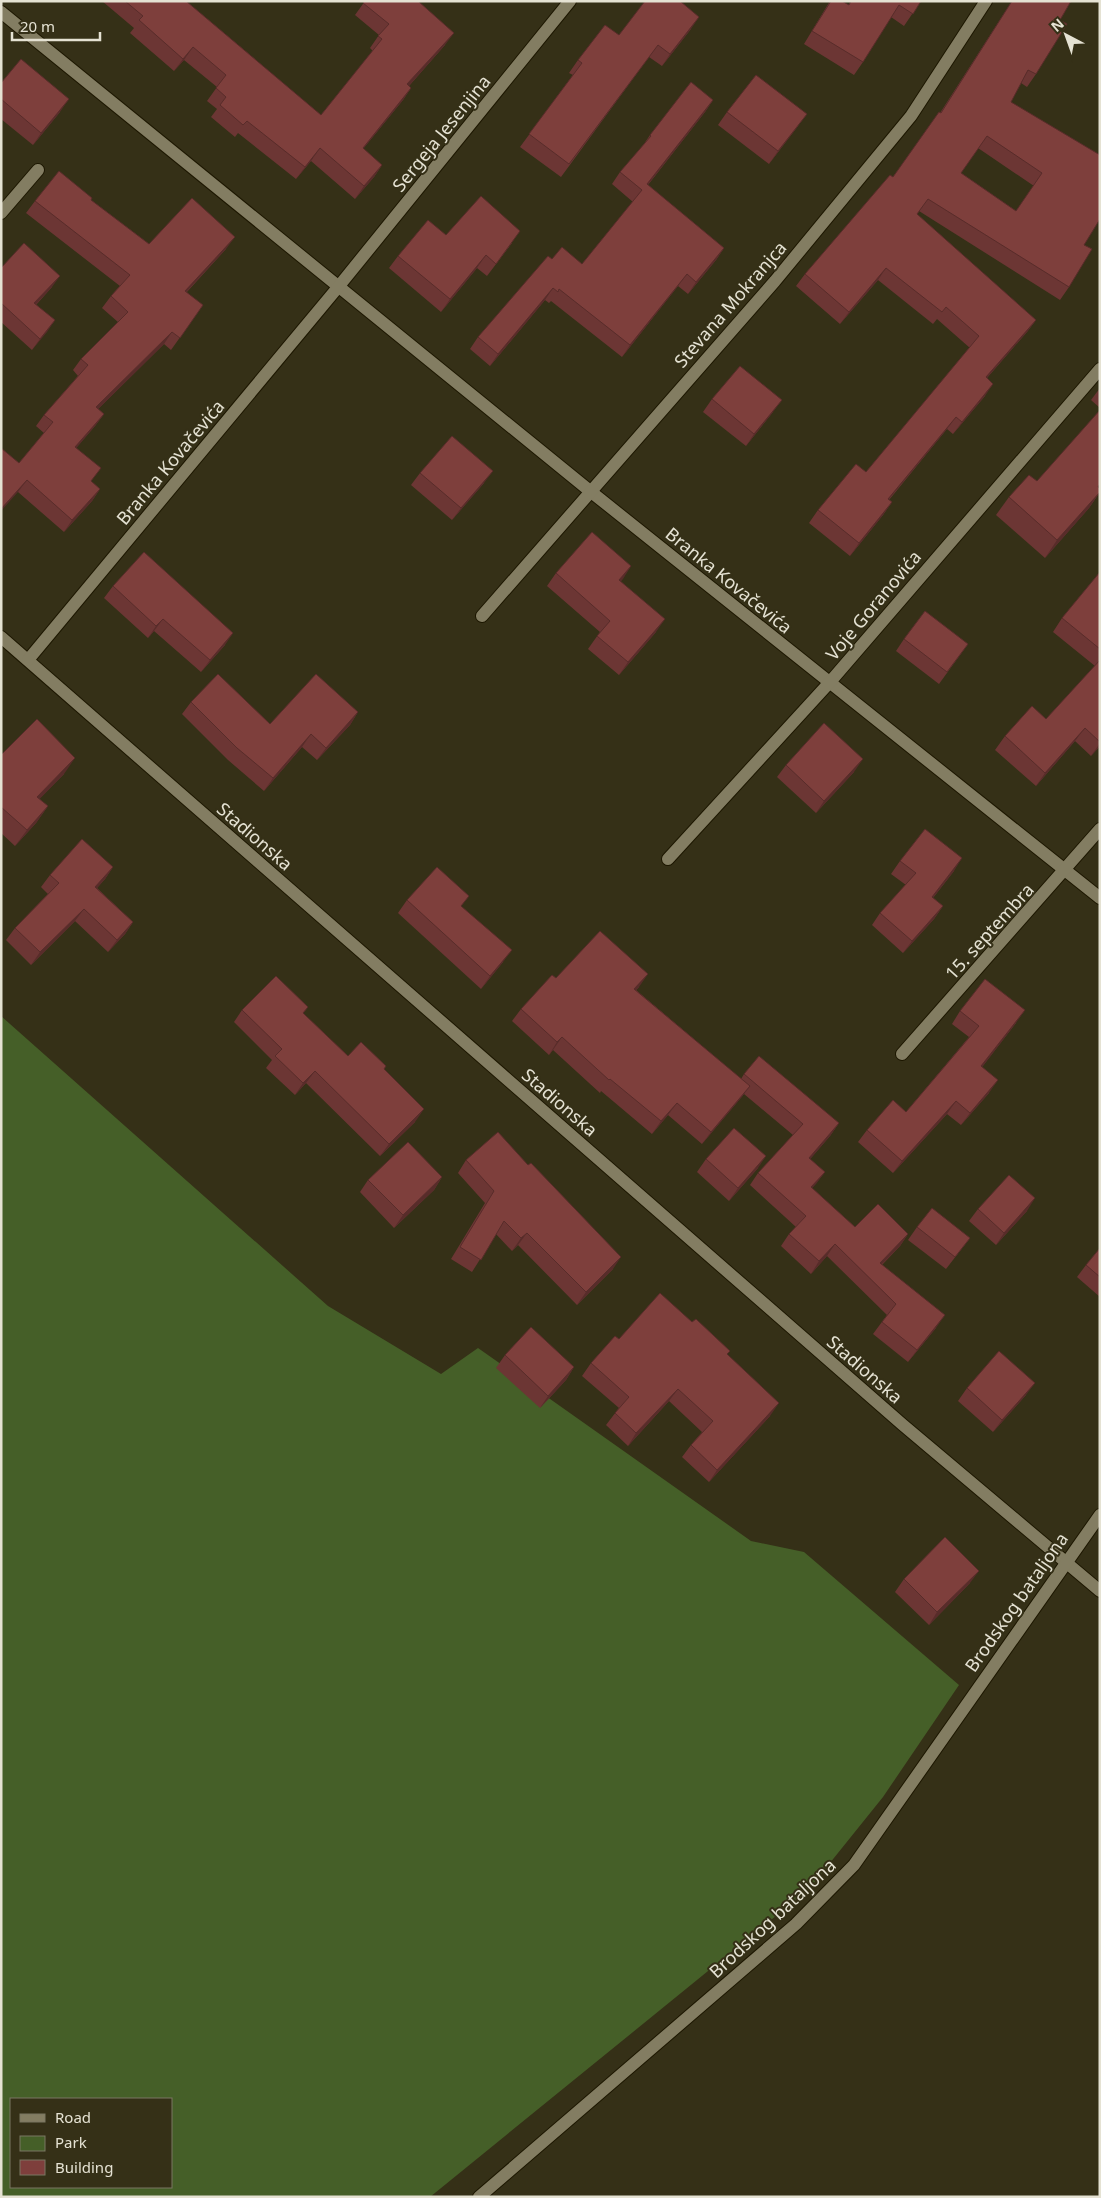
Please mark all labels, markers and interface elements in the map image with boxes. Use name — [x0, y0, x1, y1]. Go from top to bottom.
scale bar — [12, 10, 100, 42]
north arrow — [1041, 10, 1091, 60]
text: N — [1047, 14, 1068, 36]
text: 20 m — [20, 16, 55, 36]
street label: Sergeja Jesenjina — [387, 70, 495, 196]
street label: Stevana Mokranjca — [669, 236, 791, 372]
street label: Branka Kovačevića — [111, 394, 229, 530]
street label: Branka Kovačevića — [661, 522, 797, 638]
street label: Voje Goranovića — [820, 545, 926, 665]
street label: Stadionska — [212, 797, 298, 875]
street label: 15. septembra — [939, 878, 1039, 984]
street label: Stadionska — [517, 1063, 603, 1141]
street label: Stadionska — [822, 1330, 908, 1408]
street label: Brodskog bataljona — [959, 1528, 1073, 1676]
street label: Brodskog bataljona — [704, 1853, 840, 1983]
legend — [10, 2098, 172, 2188]
text: Road — [55, 2107, 91, 2127]
text: Park — [55, 2132, 87, 2152]
text: Building — [55, 2157, 113, 2177]

